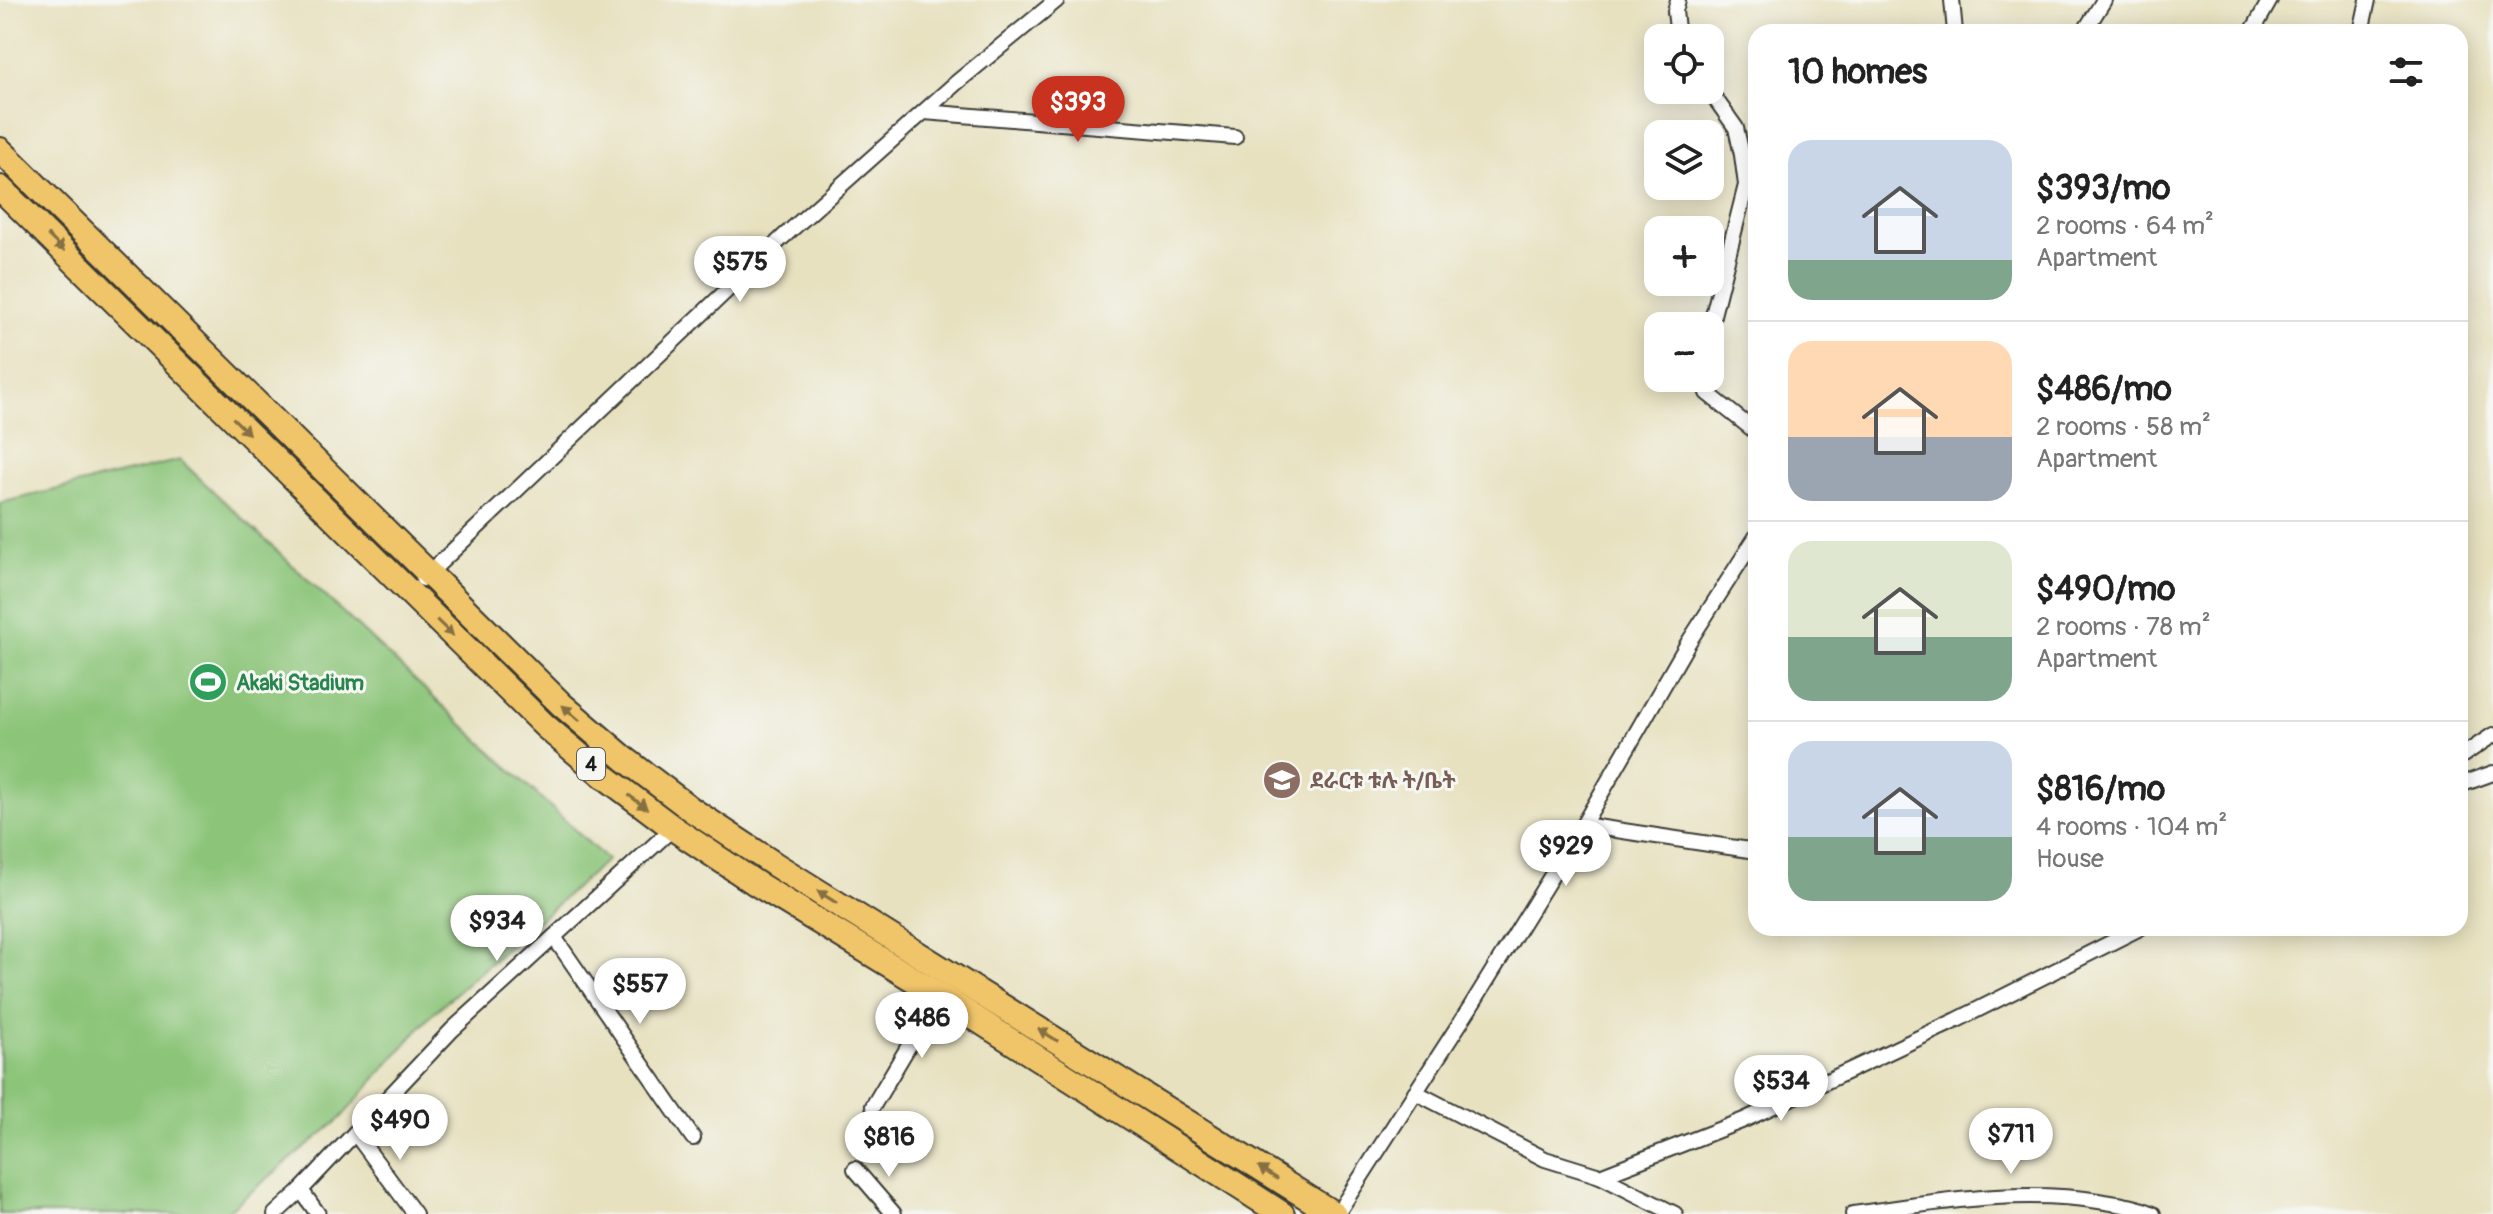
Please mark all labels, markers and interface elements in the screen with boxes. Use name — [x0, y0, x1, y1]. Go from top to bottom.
map controls — [1644, 24, 1724, 392]
button: locate — [1644, 24, 1724, 104]
icon: filters — [2384, 50, 2428, 94]
text: 10 homes — [1788, 51, 1927, 94]
pin: $393 — [1031, 76, 1125, 144]
text: $393 — [1050, 86, 1106, 118]
button: layers — [1644, 120, 1724, 200]
text: $393/mo — [2036, 167, 2171, 210]
icon: home — [1852, 172, 1948, 268]
text: 2 rooms · 64 m² — [2036, 210, 2214, 242]
button: + — [1644, 216, 1724, 296]
one-way arrow — [46, 233, 65, 252]
pin: $575 — [693, 236, 787, 304]
text: Apartment — [2036, 242, 2157, 274]
text: $575 — [712, 246, 768, 278]
button: − — [1644, 312, 1724, 392]
text: $486/mo — [2036, 368, 2172, 411]
icon: home — [1852, 373, 1948, 469]
text: 2 rooms · 58 m² — [2036, 411, 2211, 443]
one-way arrow — [231, 416, 249, 435]
text: Apartment — [2036, 443, 2157, 475]
text: $490/mo — [2036, 568, 2176, 611]
icon: home — [1852, 573, 1948, 669]
text: 2 rooms · 78 m² — [2036, 611, 2211, 643]
one-way arrow — [435, 619, 454, 637]
text: Apartment — [2036, 643, 2157, 675]
sports icon: Akaki Stadium — [187, 661, 229, 703]
place label: Akaki Stadium — [236, 669, 364, 697]
one-way arrow — [562, 705, 582, 722]
road number: 4 — [577, 748, 605, 780]
school or university icon: ደራርቱ ቱሉ ት/ቤት — [1261, 759, 1303, 801]
place label: ደራርቱ ቱሉ ት/ቤት — [1310, 767, 1456, 795]
text: $816/mo — [2036, 768, 2165, 811]
icon: home — [1852, 773, 1948, 869]
one-way arrow — [628, 793, 649, 809]
text: 4 rooms · 104 m² — [2036, 811, 2227, 843]
pin: $929 — [1519, 820, 1613, 888]
text: $929 — [1538, 830, 1594, 862]
text: House — [2036, 843, 2104, 875]
one-way arrow — [816, 891, 838, 905]
pin: $934 — [450, 895, 544, 963]
text: $934 — [468, 905, 526, 937]
pin: $557 — [593, 958, 687, 1026]
text: $557 — [612, 968, 668, 1000]
pin: $486 — [875, 992, 969, 1060]
text: $486 — [893, 1002, 951, 1034]
one-way arrow — [1037, 1028, 1059, 1042]
pin: $534 — [1734, 1055, 1828, 1123]
text: $534 — [1752, 1065, 1810, 1097]
pin: $490 — [353, 1094, 447, 1162]
text: $490 — [370, 1104, 430, 1136]
pin: $711 — [1964, 1108, 2058, 1176]
pin: $816 — [842, 1111, 936, 1179]
text: $711 — [1987, 1118, 2035, 1150]
text: $816 — [863, 1121, 915, 1153]
one-way arrow — [1257, 1166, 1279, 1180]

